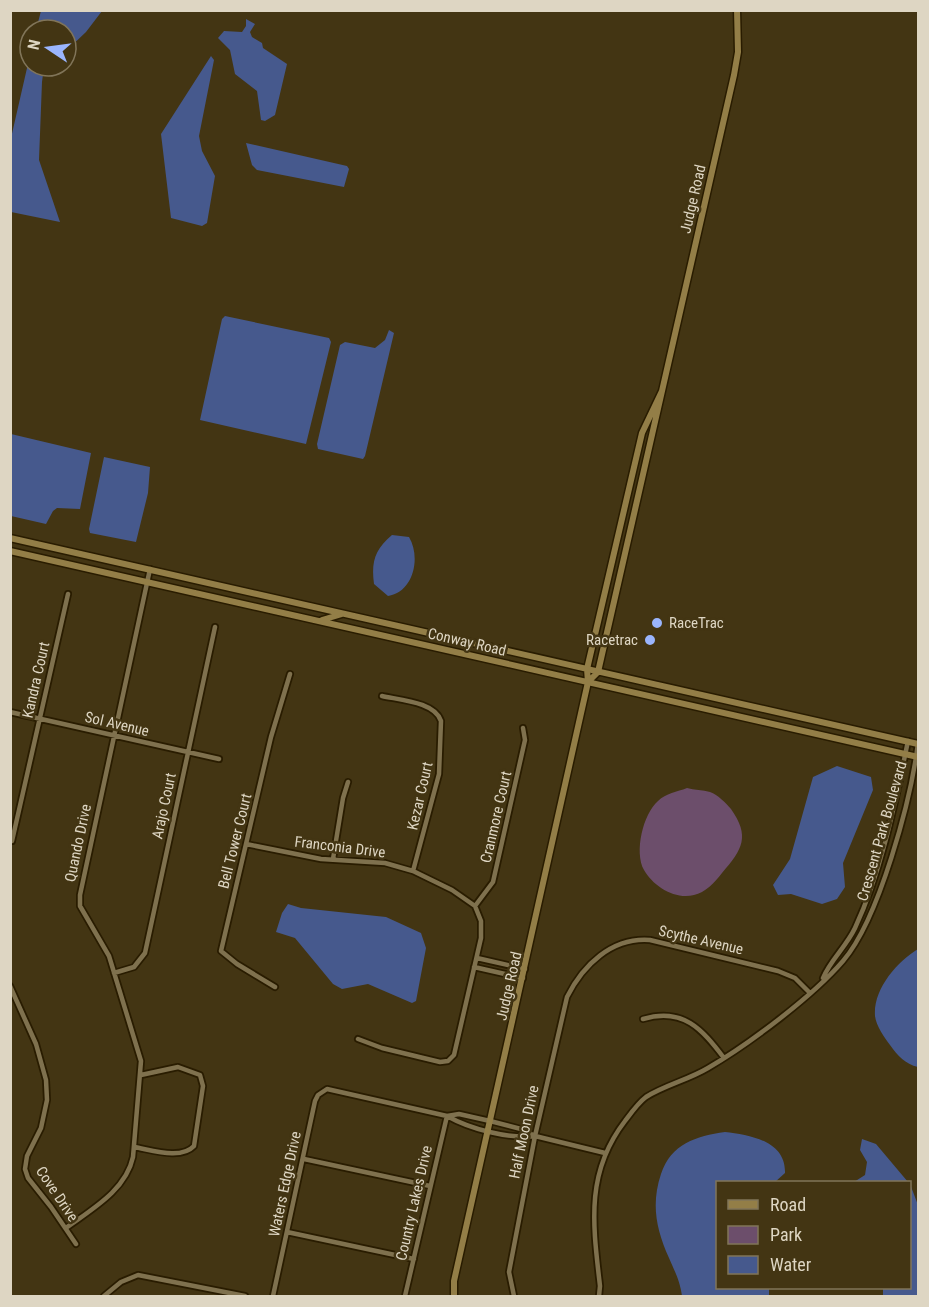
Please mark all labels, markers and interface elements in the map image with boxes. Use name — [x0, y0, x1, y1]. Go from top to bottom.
north arrow — [18, 18, 78, 78]
text: N — [24, 38, 44, 52]
street label: Judge Road — [676, 163, 710, 235]
place label: RaceTrac — [669, 614, 724, 632]
marker: RaceTrac — [650, 616, 664, 630]
street label: Conway Road — [426, 624, 508, 660]
place label: Racetrac — [586, 631, 638, 649]
marker: Racetrac — [643, 633, 657, 647]
street label: Kandra Court — [18, 640, 54, 720]
street label: Sol Avenue — [83, 708, 151, 740]
street label: Crescent Park Boulevard — [853, 759, 911, 903]
street label: Kezar Court — [403, 760, 437, 832]
street label: Cranmore Court — [477, 769, 515, 865]
street label: Arajo Court — [148, 771, 180, 841]
street label: Bell Tower Court — [214, 792, 256, 890]
street label: Quando Drive — [61, 802, 95, 884]
street label: Franconia Drive — [294, 832, 386, 862]
street label: Scythe Avenue — [657, 922, 745, 958]
street label: Judge Road — [492, 950, 526, 1022]
street label: Half Moon Drive — [505, 1084, 543, 1180]
street label: Waters Edge Drive — [265, 1130, 305, 1238]
street label: Country Lakes Drive — [392, 1144, 436, 1262]
street label: Cove Drive — [32, 1163, 82, 1225]
legend — [716, 1181, 911, 1289]
text: Road — [770, 1194, 806, 1215]
text: Park — [770, 1224, 802, 1245]
text: Water — [770, 1254, 812, 1275]

